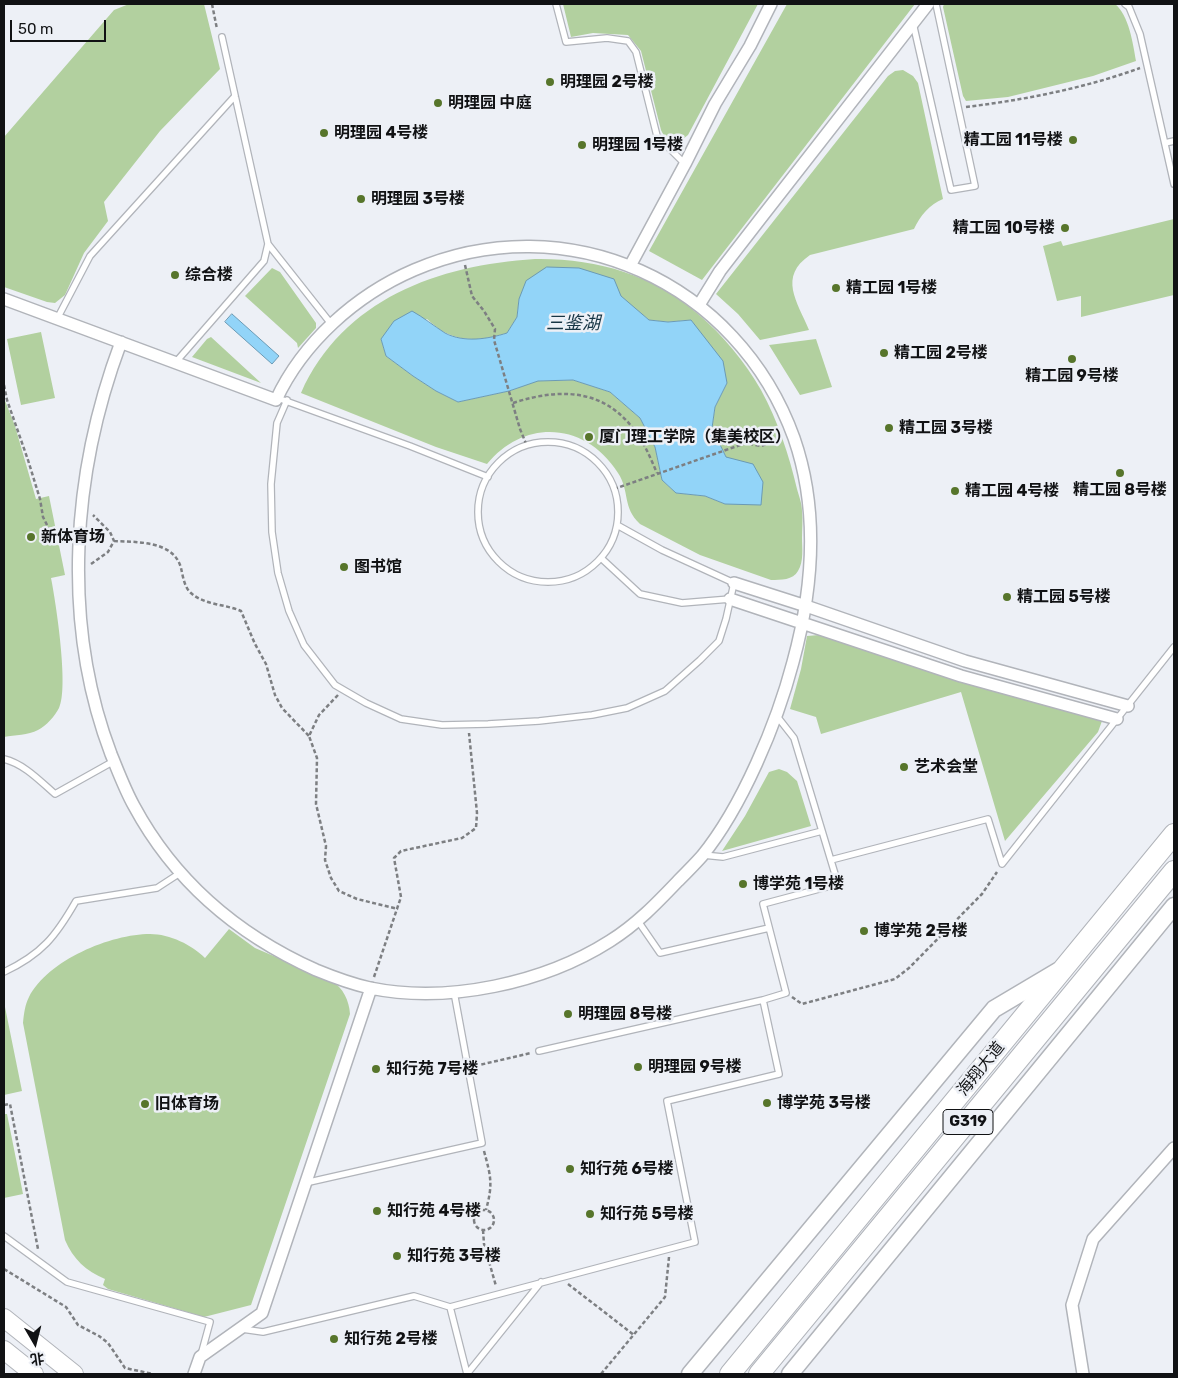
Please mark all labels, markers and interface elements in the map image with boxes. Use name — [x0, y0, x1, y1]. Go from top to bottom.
scale bar — [12, 10, 109, 42]
text: 50 m — [18, 20, 53, 38]
place label: 明理园 2号楼 — [560, 72, 654, 92]
marker: 明理园 2号楼 — [544, 76, 556, 88]
place label: 明理园 中庭 — [448, 93, 531, 113]
marker: 明理园 中庭 — [432, 97, 444, 109]
place label: 明理园 4号楼 — [334, 123, 428, 143]
marker: 明理园 4号楼 — [318, 127, 330, 139]
place label: 精工园 11号楼 — [964, 130, 1063, 150]
marker: 精工园 11号楼 — [1067, 134, 1079, 146]
place label: 明理园 1号楼 — [592, 135, 683, 155]
marker: 明理园 1号楼 — [576, 139, 588, 151]
place label: 明理园 3号楼 — [371, 189, 465, 209]
marker: 明理园 3号楼 — [355, 193, 367, 205]
place label: 精工园 10号楼 — [953, 218, 1055, 238]
marker: 精工园 10号楼 — [1059, 222, 1071, 234]
place label: 综合楼 — [185, 265, 233, 285]
marker: 综合楼 — [169, 269, 181, 281]
place label: 精工园 1号楼 — [846, 278, 937, 298]
marker: 精工园 1号楼 — [830, 282, 842, 294]
water label: 三鉴湖 — [546, 313, 600, 335]
place label: 精工园 2号楼 — [894, 343, 988, 363]
marker: 精工园 2号楼 — [878, 347, 890, 359]
marker: 精工园 9号楼 — [1066, 353, 1078, 365]
place label: 精工园 9号楼 — [1025, 366, 1119, 386]
place label: 精工园 3号楼 — [899, 418, 993, 438]
marker: 精工园 3号楼 — [883, 422, 895, 434]
place label: 厦门理工学院（集美校区） — [599, 427, 791, 447]
marker: 厦门理工学院（集美校区） — [583, 431, 595, 443]
marker: 精工园 8号楼 — [1114, 467, 1126, 479]
place label: 精工园 8号楼 — [1073, 480, 1167, 500]
place label: 精工园 4号楼 — [965, 481, 1059, 501]
marker: 精工园 4号楼 — [949, 485, 961, 497]
place label: 新体育场 — [41, 527, 105, 547]
marker: 新体育场 — [25, 531, 37, 543]
place label: 图书馆 — [354, 557, 402, 577]
marker: 图书馆 — [338, 561, 350, 573]
place label: 精工园 5号楼 — [1017, 587, 1111, 607]
marker: 精工园 5号楼 — [1001, 591, 1013, 603]
place label: 艺术会堂 — [914, 757, 978, 777]
marker: 艺术会堂 — [898, 761, 910, 773]
place label: 博学苑 1号楼 — [753, 874, 844, 894]
marker: 博学苑 1号楼 — [737, 878, 749, 890]
place label: 博学苑 2号楼 — [874, 921, 968, 941]
marker: 博学苑 2号楼 — [858, 925, 870, 937]
place label: 明理园 8号楼 — [578, 1004, 672, 1024]
marker: 明理园 8号楼 — [562, 1008, 574, 1020]
street label: 海翔大道 — [953, 1038, 1009, 1100]
place label: 明理园 9号楼 — [648, 1057, 742, 1077]
place label: 知行苑 7号楼 — [386, 1059, 479, 1079]
marker: 明理园 9号楼 — [632, 1061, 644, 1073]
marker: 知行苑 7号楼 — [370, 1063, 382, 1075]
place label: 博学苑 3号楼 — [777, 1093, 871, 1113]
place label: 旧体育场 — [155, 1094, 219, 1114]
marker: 博学苑 3号楼 — [761, 1097, 773, 1109]
marker: 旧体育场 — [139, 1098, 151, 1110]
road number: G319 — [943, 1110, 993, 1134]
place label: 知行苑 6号楼 — [580, 1159, 674, 1179]
marker: 知行苑 6号楼 — [564, 1163, 576, 1175]
place label: 知行苑 4号楼 — [387, 1201, 481, 1221]
place label: 知行苑 5号楼 — [600, 1204, 694, 1224]
marker: 知行苑 4号楼 — [371, 1205, 383, 1217]
marker: 知行苑 5号楼 — [584, 1208, 596, 1220]
place label: 知行苑 3号楼 — [407, 1246, 501, 1266]
marker: 知行苑 3号楼 — [391, 1250, 403, 1262]
north arrow — [10, 1318, 60, 1368]
place label: 知行苑 2号楼 — [344, 1329, 438, 1349]
marker: 知行苑 2号楼 — [328, 1333, 340, 1345]
text: 北 — [29, 1349, 45, 1368]

